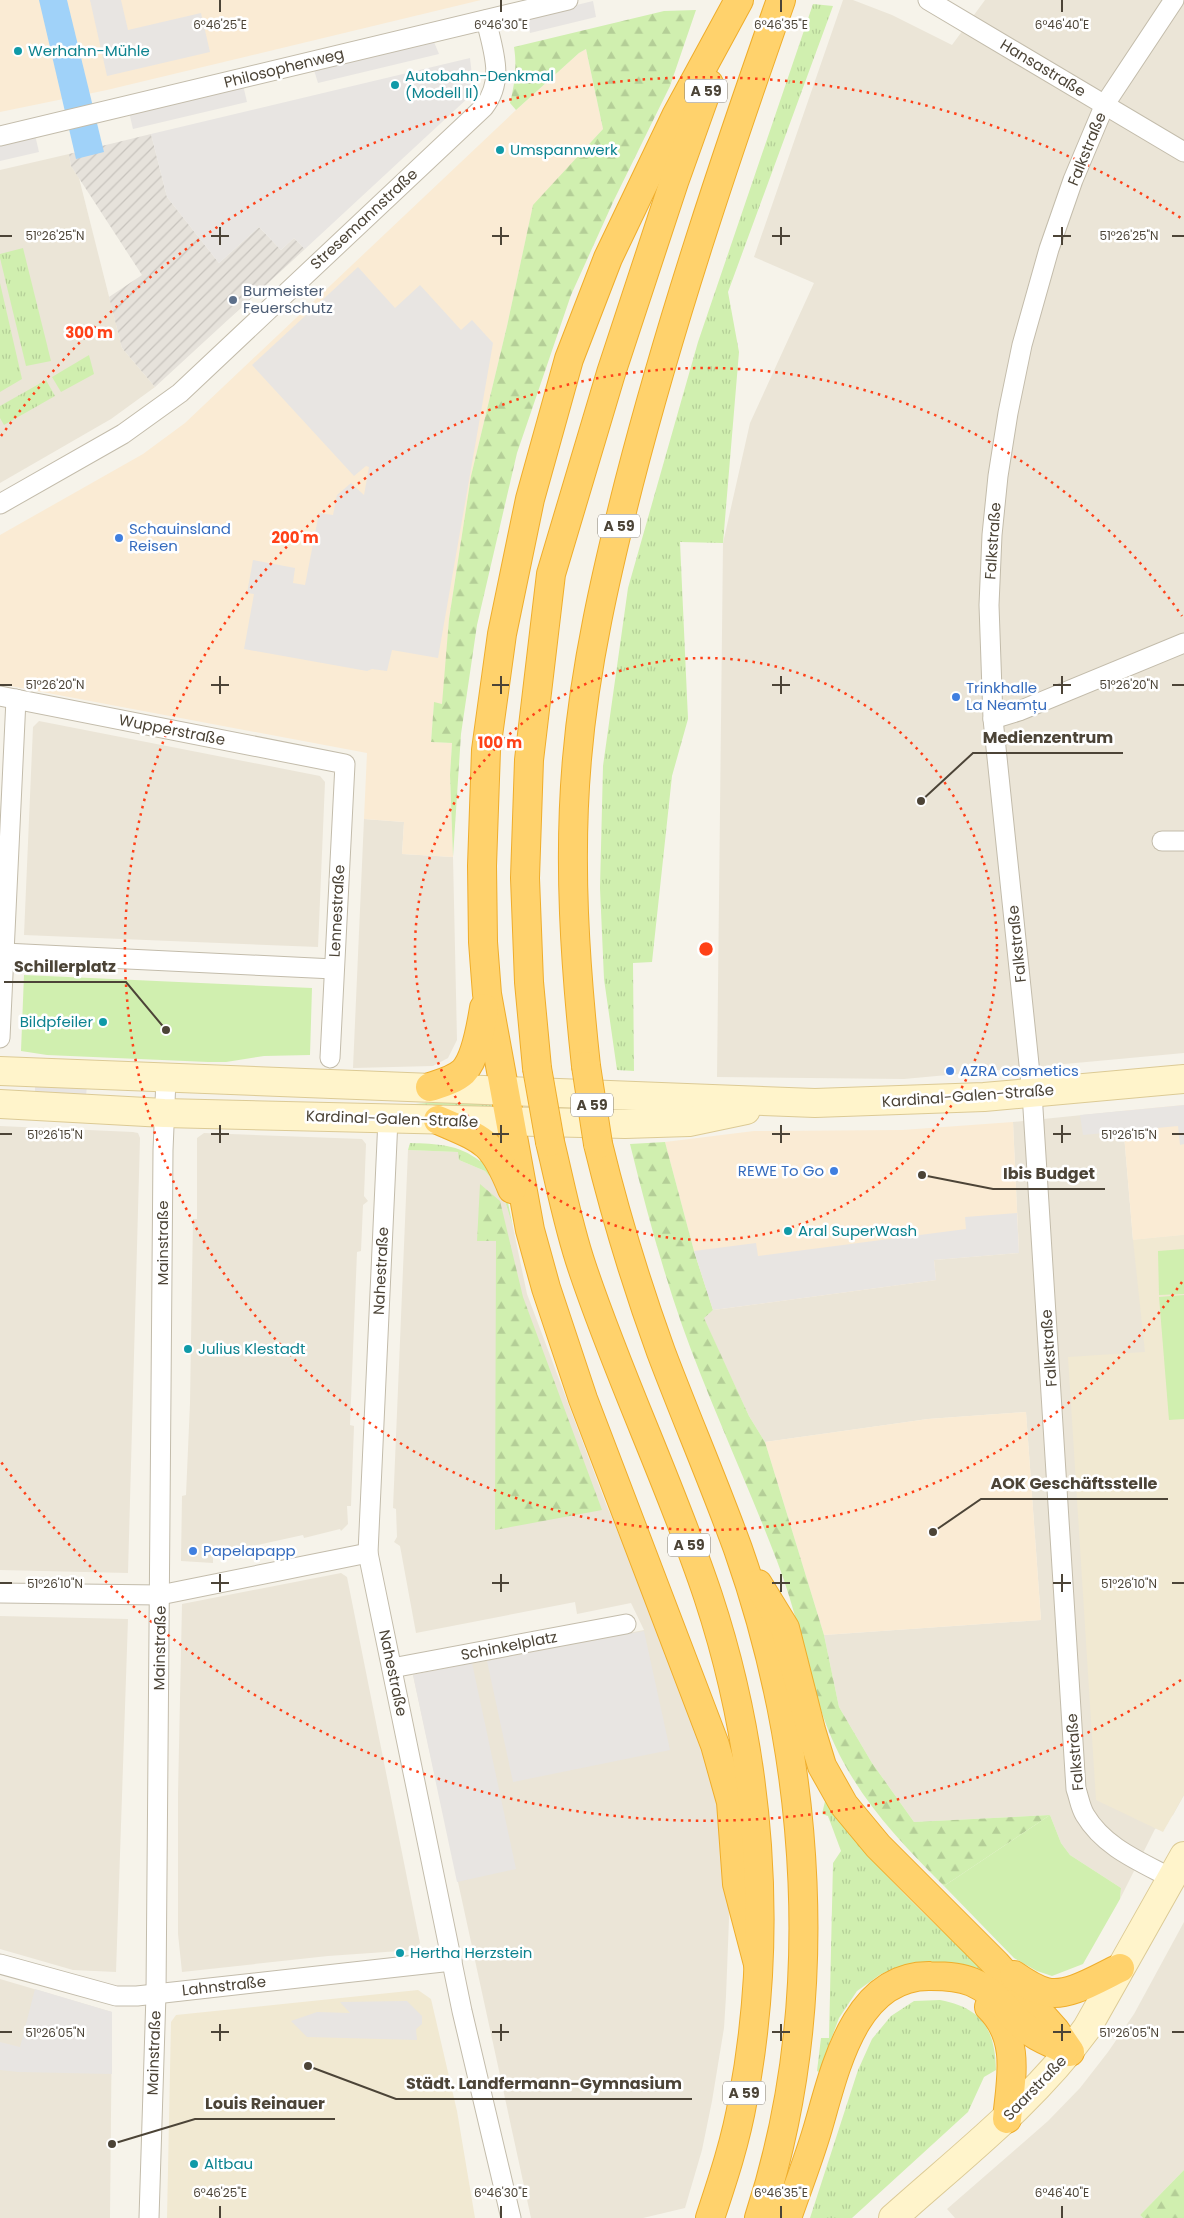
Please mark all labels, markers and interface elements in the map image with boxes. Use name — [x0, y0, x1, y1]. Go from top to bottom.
text: 6°46'25"E — [193, 16, 247, 33]
text: 6°46'30"E — [474, 16, 528, 33]
text: 6°46'35"E — [754, 16, 808, 33]
text: 6°46'40"E — [1035, 16, 1089, 33]
street label: Hansastraße — [996, 34, 1090, 101]
place label: Werhahn-Mühle — [28, 40, 150, 61]
street label: Philosophenweg — [222, 42, 346, 93]
marker: Werhahn-Mühle — [12, 45, 24, 57]
place label: Autobahn-Denkmal (Modell II) — [405, 65, 554, 103]
marker: Autobahn-Denkmal (Modell II) — [389, 79, 401, 91]
road number: A 59 — [685, 80, 727, 102]
street label: Falkstraße — [1062, 109, 1111, 189]
place label: Umspannwerk — [510, 139, 618, 160]
marker: Umspannwerk — [494, 144, 506, 156]
street label: Stresemannstraße — [305, 163, 422, 274]
text: 51°26'25"N — [25, 227, 85, 244]
text: 51°26'25"N — [1099, 227, 1159, 244]
place label: Burmeister Feuerschutz — [243, 280, 333, 318]
marker: Burmeister Feuerschutz — [227, 294, 239, 306]
text: 300 m — [65, 322, 113, 343]
street label: Falkstraße — [979, 501, 1006, 580]
road number: A 59 — [598, 514, 640, 538]
place label: Schauinsland Reisen — [129, 518, 231, 556]
text: 200 m — [271, 527, 319, 548]
marker: Schauinsland Reisen — [113, 532, 125, 544]
text: 51°26'20"N — [25, 676, 85, 693]
text: 51°26'20"N — [1099, 676, 1159, 693]
place label: Trinkhalle La Neamțu — [966, 677, 1047, 715]
marker: Trinkhalle La Neamțu — [950, 691, 962, 703]
street label: Wupperstraße — [117, 709, 227, 750]
callout: Medienzentrum — [973, 722, 1123, 753]
text: Medienzentrum — [983, 726, 1113, 749]
text: 100 m — [478, 732, 522, 753]
street label: Lennestraße — [324, 864, 349, 958]
street label: Falkstraße — [1002, 904, 1031, 984]
centre of rings — [697, 940, 715, 958]
callout: Schillerplatz — [4, 951, 126, 982]
text: Schillerplatz — [14, 955, 116, 978]
place label: Bildpfeiler — [20, 1011, 93, 1032]
marker: Bildpfeiler — [97, 1016, 109, 1028]
place label: AZRA cosmetics — [960, 1060, 1079, 1081]
marker: AZRA cosmetics — [944, 1065, 956, 1077]
street label: Kardinal-Galen-Straße — [881, 1079, 1055, 1112]
road number: A 59 — [571, 1094, 613, 1116]
street label: Kardinal-Galen-Straße — [305, 1105, 479, 1132]
text: 51°26'15"N — [27, 1126, 83, 1143]
text: 51°26'15"N — [1101, 1126, 1157, 1143]
callout: Ibis Budget — [993, 1158, 1105, 1189]
place label: REWE To Go — [738, 1160, 824, 1181]
text: Ibis Budget — [1003, 1162, 1095, 1185]
marker: REWE To Go — [828, 1165, 840, 1177]
street label: Mainstraße — [152, 1201, 173, 1285]
place label: Aral SuperWash — [798, 1220, 917, 1241]
marker: Aral SuperWash — [782, 1225, 794, 1237]
street label: Nahestraße — [368, 1226, 393, 1316]
street label: Falkstraße — [1035, 1309, 1062, 1388]
place label: Julius Klestadt — [198, 1338, 305, 1359]
marker: Julius Klestadt — [182, 1343, 194, 1355]
callout: AOK Geschäftsstelle — [981, 1468, 1168, 1499]
text: AOK Geschäftsstelle — [991, 1472, 1158, 1495]
road number: A 59 — [668, 1534, 710, 1556]
place label: Papelapapp — [203, 1540, 296, 1561]
marker: Papelapapp — [187, 1545, 199, 1557]
text: 51°26'10"N — [27, 1575, 83, 1592]
text: 51°26'10"N — [1101, 1575, 1157, 1592]
street label: Mainstraße — [148, 1605, 171, 1691]
street label: Schinkelplatz — [459, 1626, 559, 1665]
street label: Nahestraße — [374, 1628, 413, 1718]
street label: Falkstraße — [1061, 1712, 1088, 1792]
place label: Hertha Herzstein — [410, 1942, 532, 1963]
marker: Hertha Herzstein — [394, 1947, 406, 1959]
street label: Lahnstraße — [181, 1971, 267, 2000]
street label: Mainstraße — [142, 2010, 165, 2096]
text: 51°26'05"N — [25, 2024, 85, 2041]
text: 51°26'05"N — [1099, 2024, 1159, 2041]
street label: Saarstraße — [998, 2050, 1071, 2125]
callout: Städt. Landfermann-Gymnasium — [396, 2068, 692, 2099]
text: Städt. Landfermann-Gymnasium — [406, 2072, 682, 2095]
road number: A 59 — [723, 2082, 765, 2104]
callout: Louis Reinauer — [195, 2088, 335, 2119]
text: Louis Reinauer — [205, 2092, 325, 2115]
place label: Altbau — [204, 2153, 253, 2174]
marker: Altbau — [188, 2158, 200, 2170]
text: 6°46'25"E — [193, 2184, 247, 2201]
text: 6°46'30"E — [474, 2184, 528, 2201]
text: 6°46'35"E — [754, 2184, 808, 2201]
text: 6°46'40"E — [1035, 2184, 1089, 2201]

